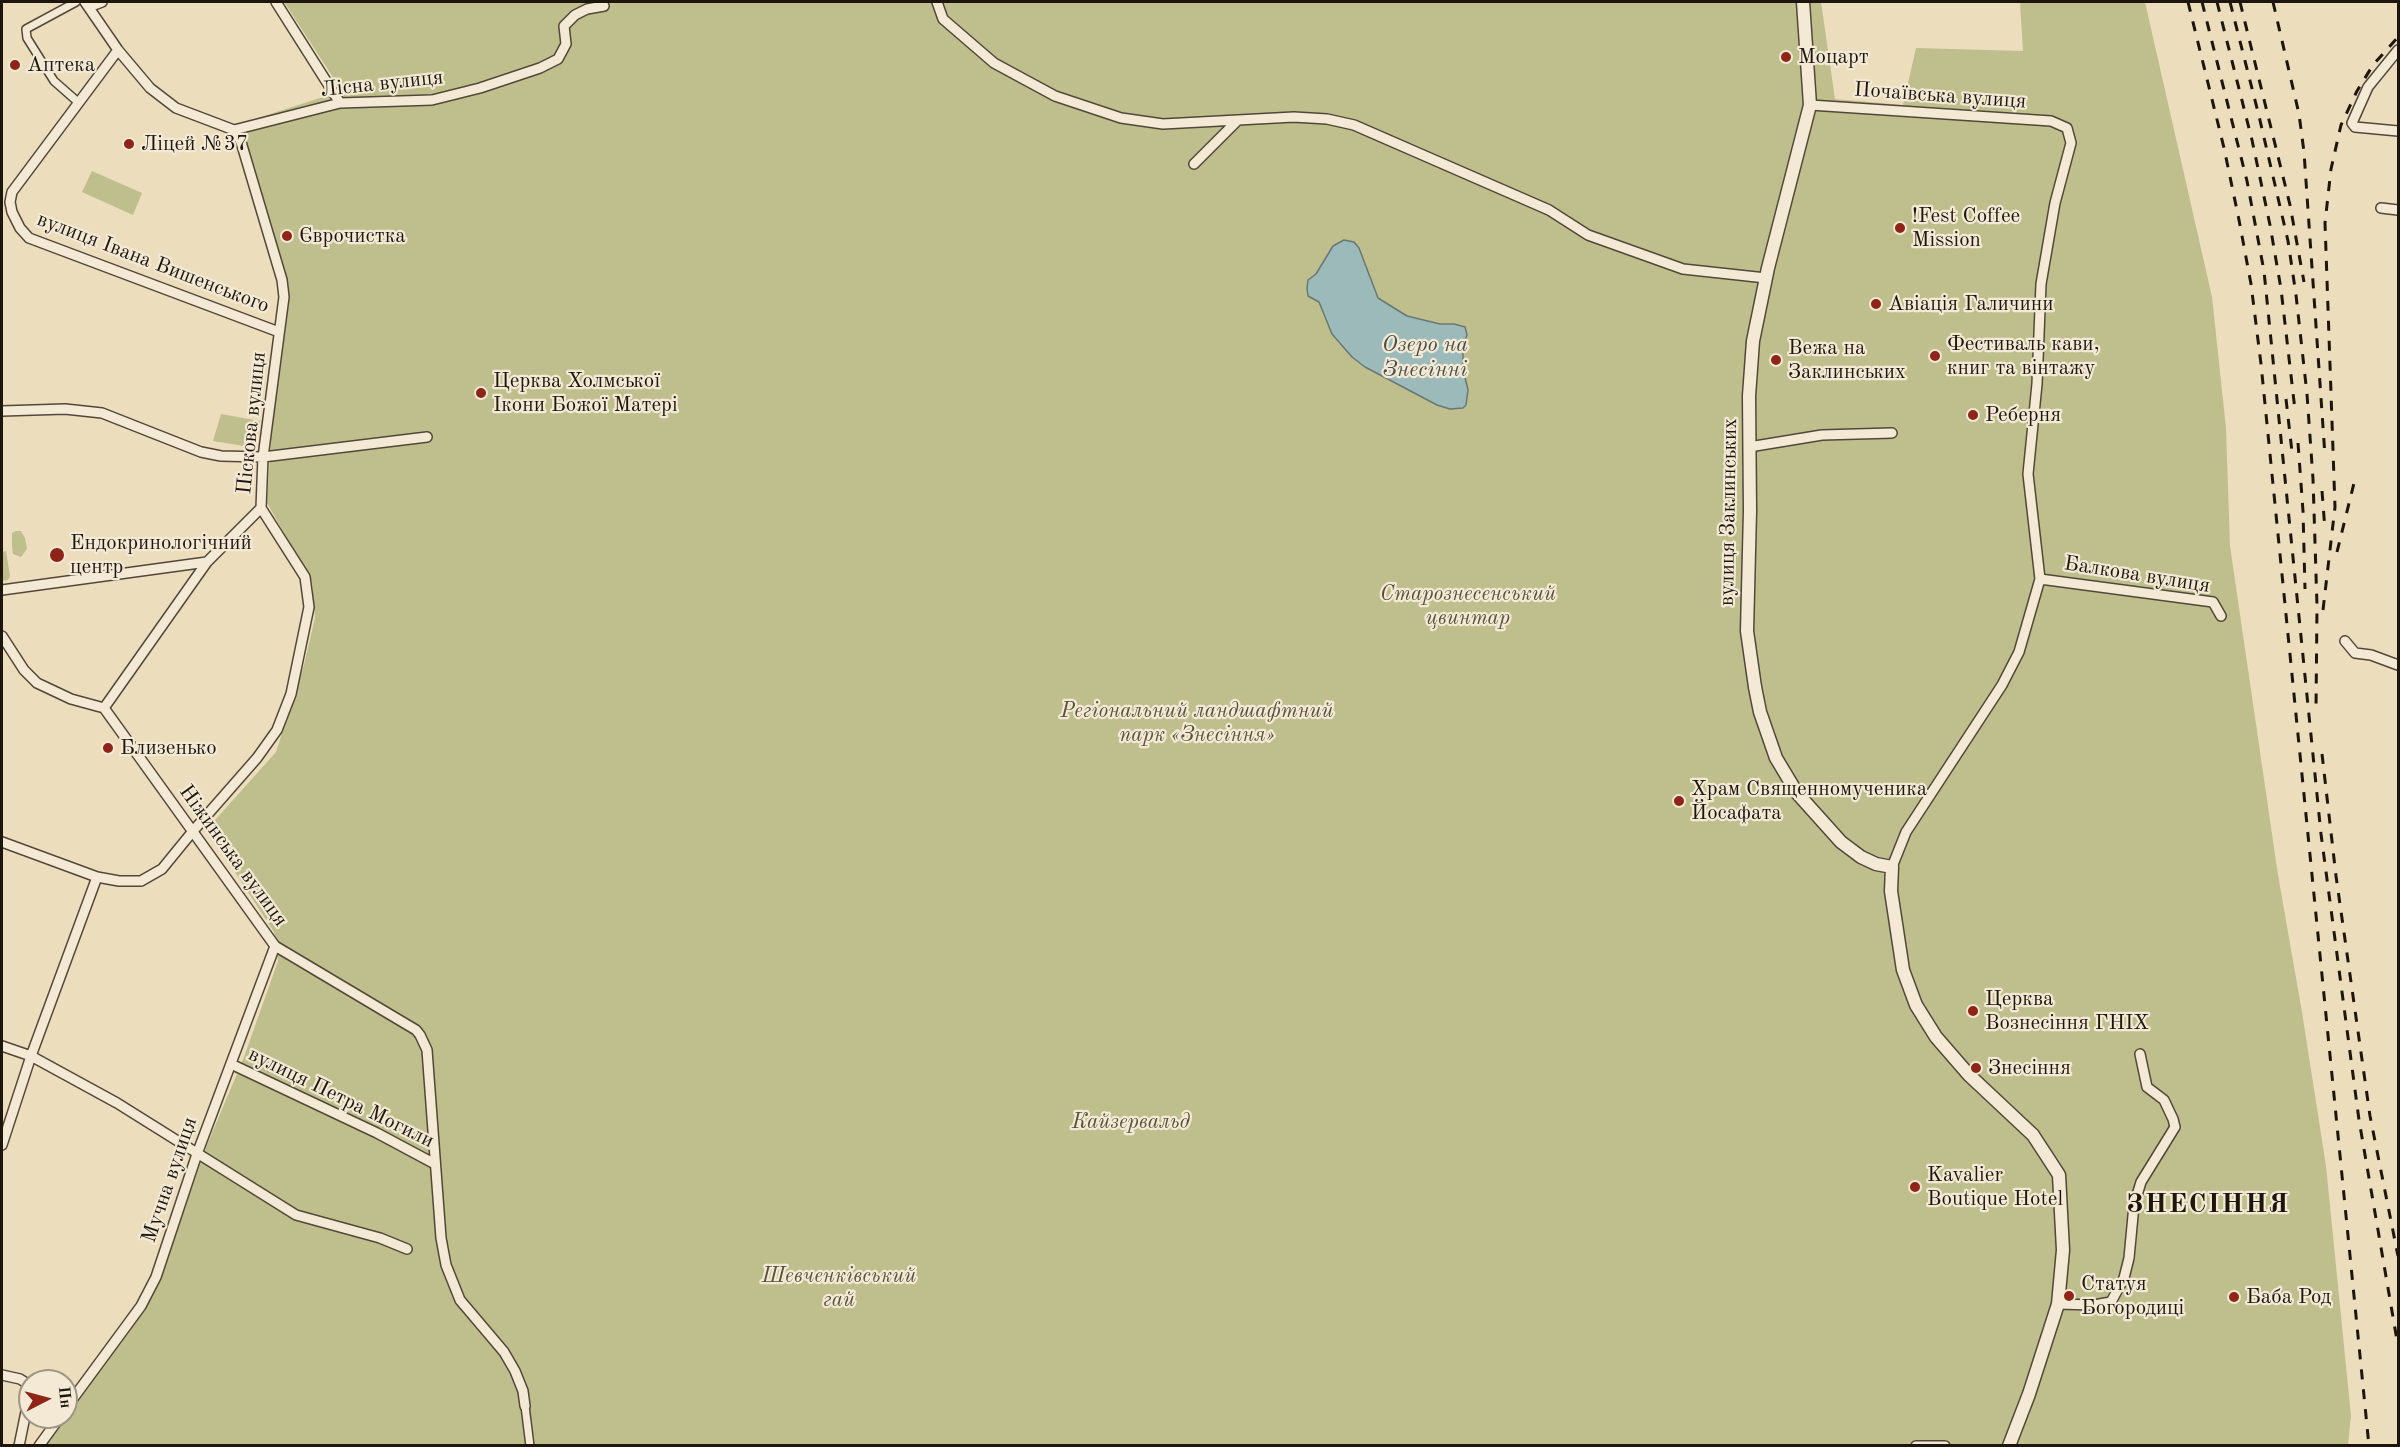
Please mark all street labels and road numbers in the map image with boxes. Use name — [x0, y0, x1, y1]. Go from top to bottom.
street label: Лісна вулиця — [319, 65, 445, 103]
street label: Почаївська вулиця — [1853, 77, 2027, 115]
street label: вулиця Івана Вишенського — [33, 207, 273, 319]
street label: Піскова вулиця — [232, 351, 272, 495]
street label: вулиця Заклинських — [1715, 418, 1743, 606]
street label: Балкова вулиця — [2062, 551, 2212, 599]
street label: Ніжинська вулиця — [173, 780, 293, 932]
street label: вулиця Петра Могили — [244, 1042, 438, 1154]
street label: Мучна вулиця — [137, 1114, 203, 1246]

